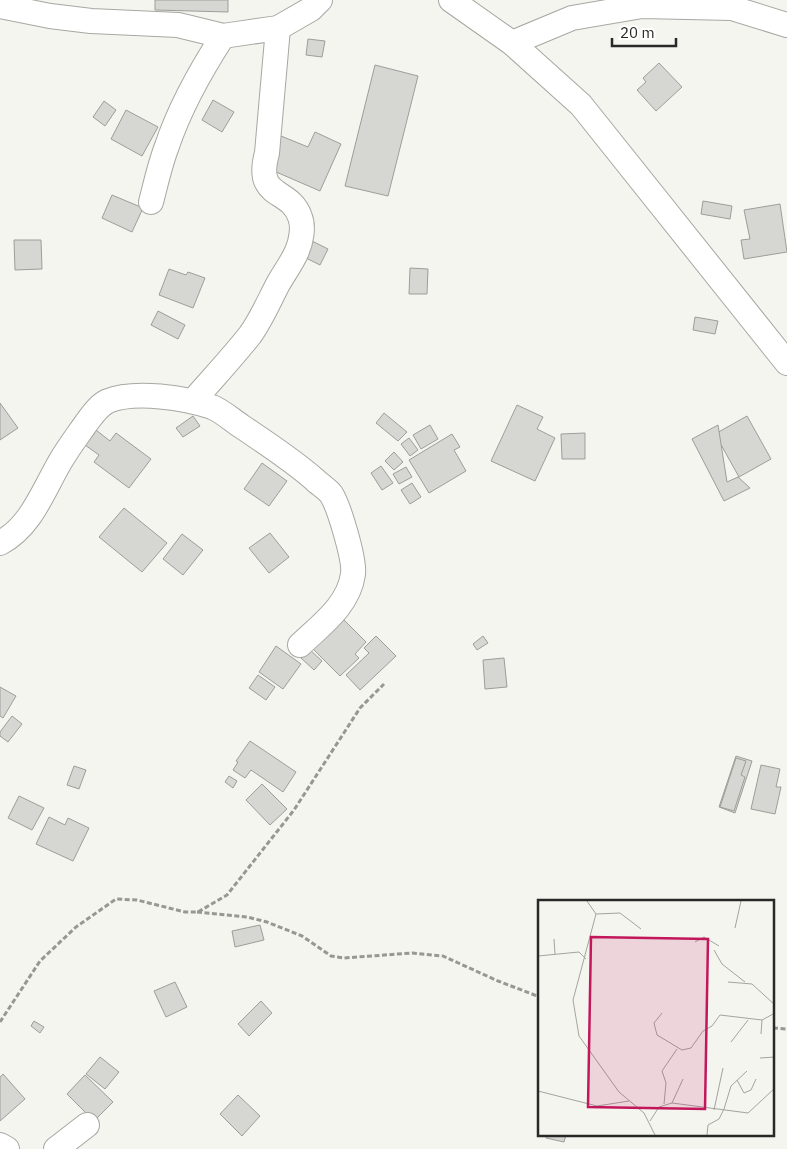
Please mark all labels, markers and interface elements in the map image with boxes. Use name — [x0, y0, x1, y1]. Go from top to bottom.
scale bar — [612, 15, 676, 47]
text: 20 m — [620, 23, 655, 42]
inset map — [538, 900, 774, 1136]

